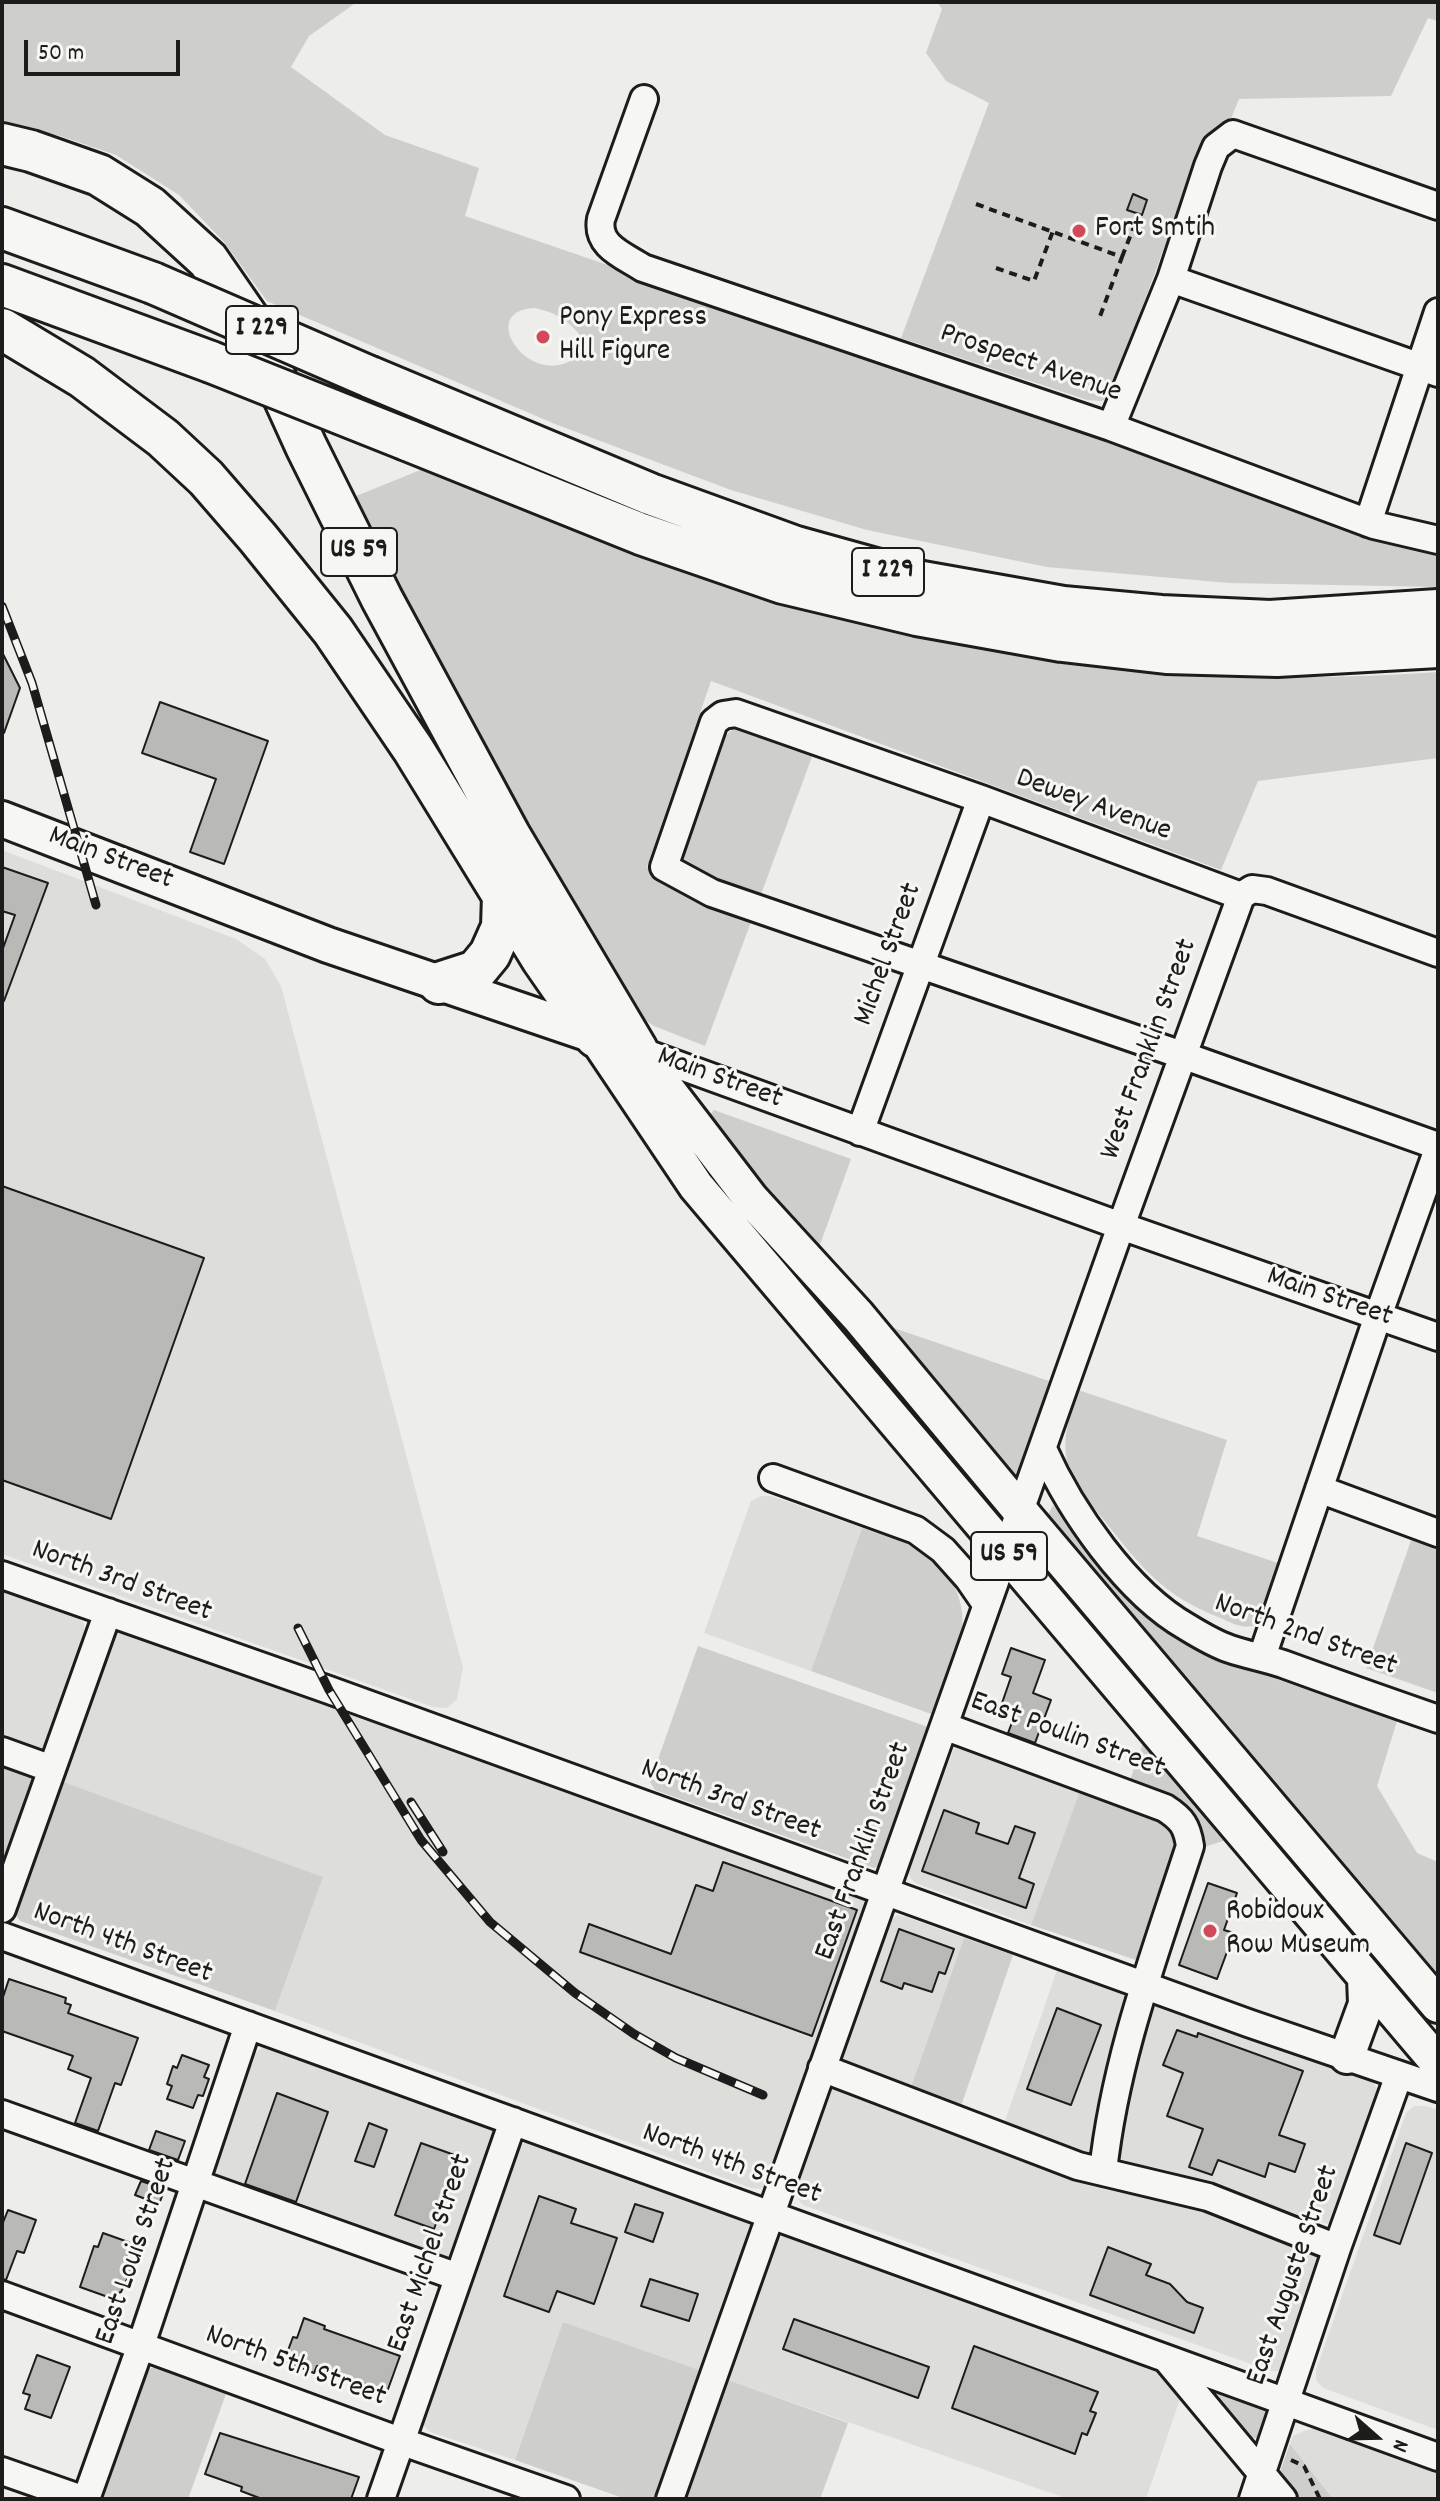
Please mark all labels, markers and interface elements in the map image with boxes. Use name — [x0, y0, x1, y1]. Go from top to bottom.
scale bar — [28, 24, 184, 74]
text: 50 m — [38, 37, 84, 71]
place label: Fort Smtih — [1095, 213, 1215, 249]
marker: Fort Smtih — [1070, 222, 1088, 240]
place label: Pony Express Hill Figure — [559, 302, 707, 372]
road number: I 229 — [226, 306, 298, 354]
street label: Prospect Avenue — [934, 317, 1126, 413]
marker: Pony Express Hill Figure — [534, 328, 552, 346]
road number: US 59 — [321, 528, 397, 576]
road number: I 229 — [852, 548, 924, 596]
street label: Dewey Avenue — [1011, 762, 1175, 852]
street label: Main Street — [43, 820, 177, 900]
street label: Michel Street — [848, 879, 932, 1031]
street label: West Franklin Street — [1094, 935, 1208, 1165]
street label: Main Street — [651, 1041, 787, 1119]
street label: Main Street — [1261, 1261, 1397, 1337]
road number: US 59 — [971, 1532, 1047, 1580]
street label: North 3rd Street — [26, 1534, 216, 1632]
street label: North 2nd Street — [1209, 1587, 1401, 1687]
street label: East Poulin Street — [965, 1685, 1169, 1789]
street label: East Franklin Street — [809, 1738, 921, 1966]
street label: North 3rd Street — [635, 1753, 825, 1851]
street label: North 4th Street — [28, 1896, 216, 1994]
place label: Robidoux Row Museum — [1226, 1896, 1370, 1966]
marker: Robidoux Row Museum — [1201, 1922, 1219, 1940]
street label: North 4th Street — [637, 2117, 825, 2215]
street label: East Michel Street — [381, 2150, 483, 2358]
street label: East Louis Street — [89, 2154, 187, 2350]
street label: East Auguste Street — [1240, 2161, 1350, 2391]
street label: North 5th Street — [200, 2319, 390, 2417]
north arrow — [1336, 2397, 1416, 2477]
text: N — [1383, 2435, 1415, 2456]

